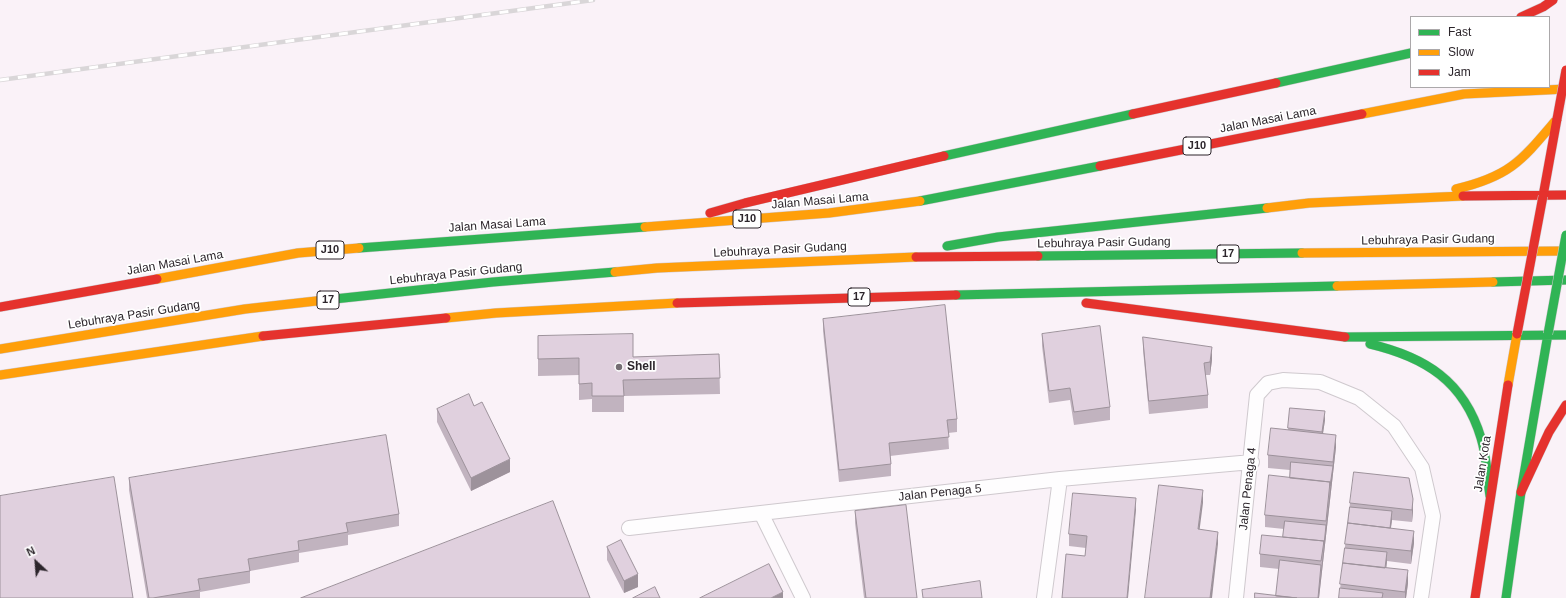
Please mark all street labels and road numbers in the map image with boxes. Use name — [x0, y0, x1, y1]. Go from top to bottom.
street label: Jalan Masai Lama — [1219, 104, 1317, 136]
road number: J10 — [1183, 137, 1211, 155]
street label: Jalan Masai Lama — [771, 190, 869, 212]
road number: J10 — [733, 210, 761, 228]
street label: Jalan Masai Lama — [448, 214, 546, 236]
street label: Lebuhraya Pasir Gudang — [1361, 232, 1495, 248]
street label: Lebuhraya Pasir Gudang — [1037, 235, 1171, 251]
street label: Lebuhraya Pasir Gudang — [713, 239, 847, 261]
road number: J10 — [316, 241, 344, 259]
road number: 17 — [1217, 245, 1239, 263]
street label: Jalan Masai Lama — [126, 247, 224, 279]
street label: Lebuhraya Pasir Gudang — [389, 260, 523, 288]
road number: 17 — [848, 288, 870, 306]
road number: 17 — [317, 291, 339, 309]
street label: Lebuhraya Pasir Gudang — [67, 297, 201, 333]
street label: Jalan Kota — [1471, 435, 1495, 493]
street label: Jalan Penaga 4 — [1236, 447, 1260, 531]
street label: Jalan Penaga 5 — [898, 481, 982, 505]

